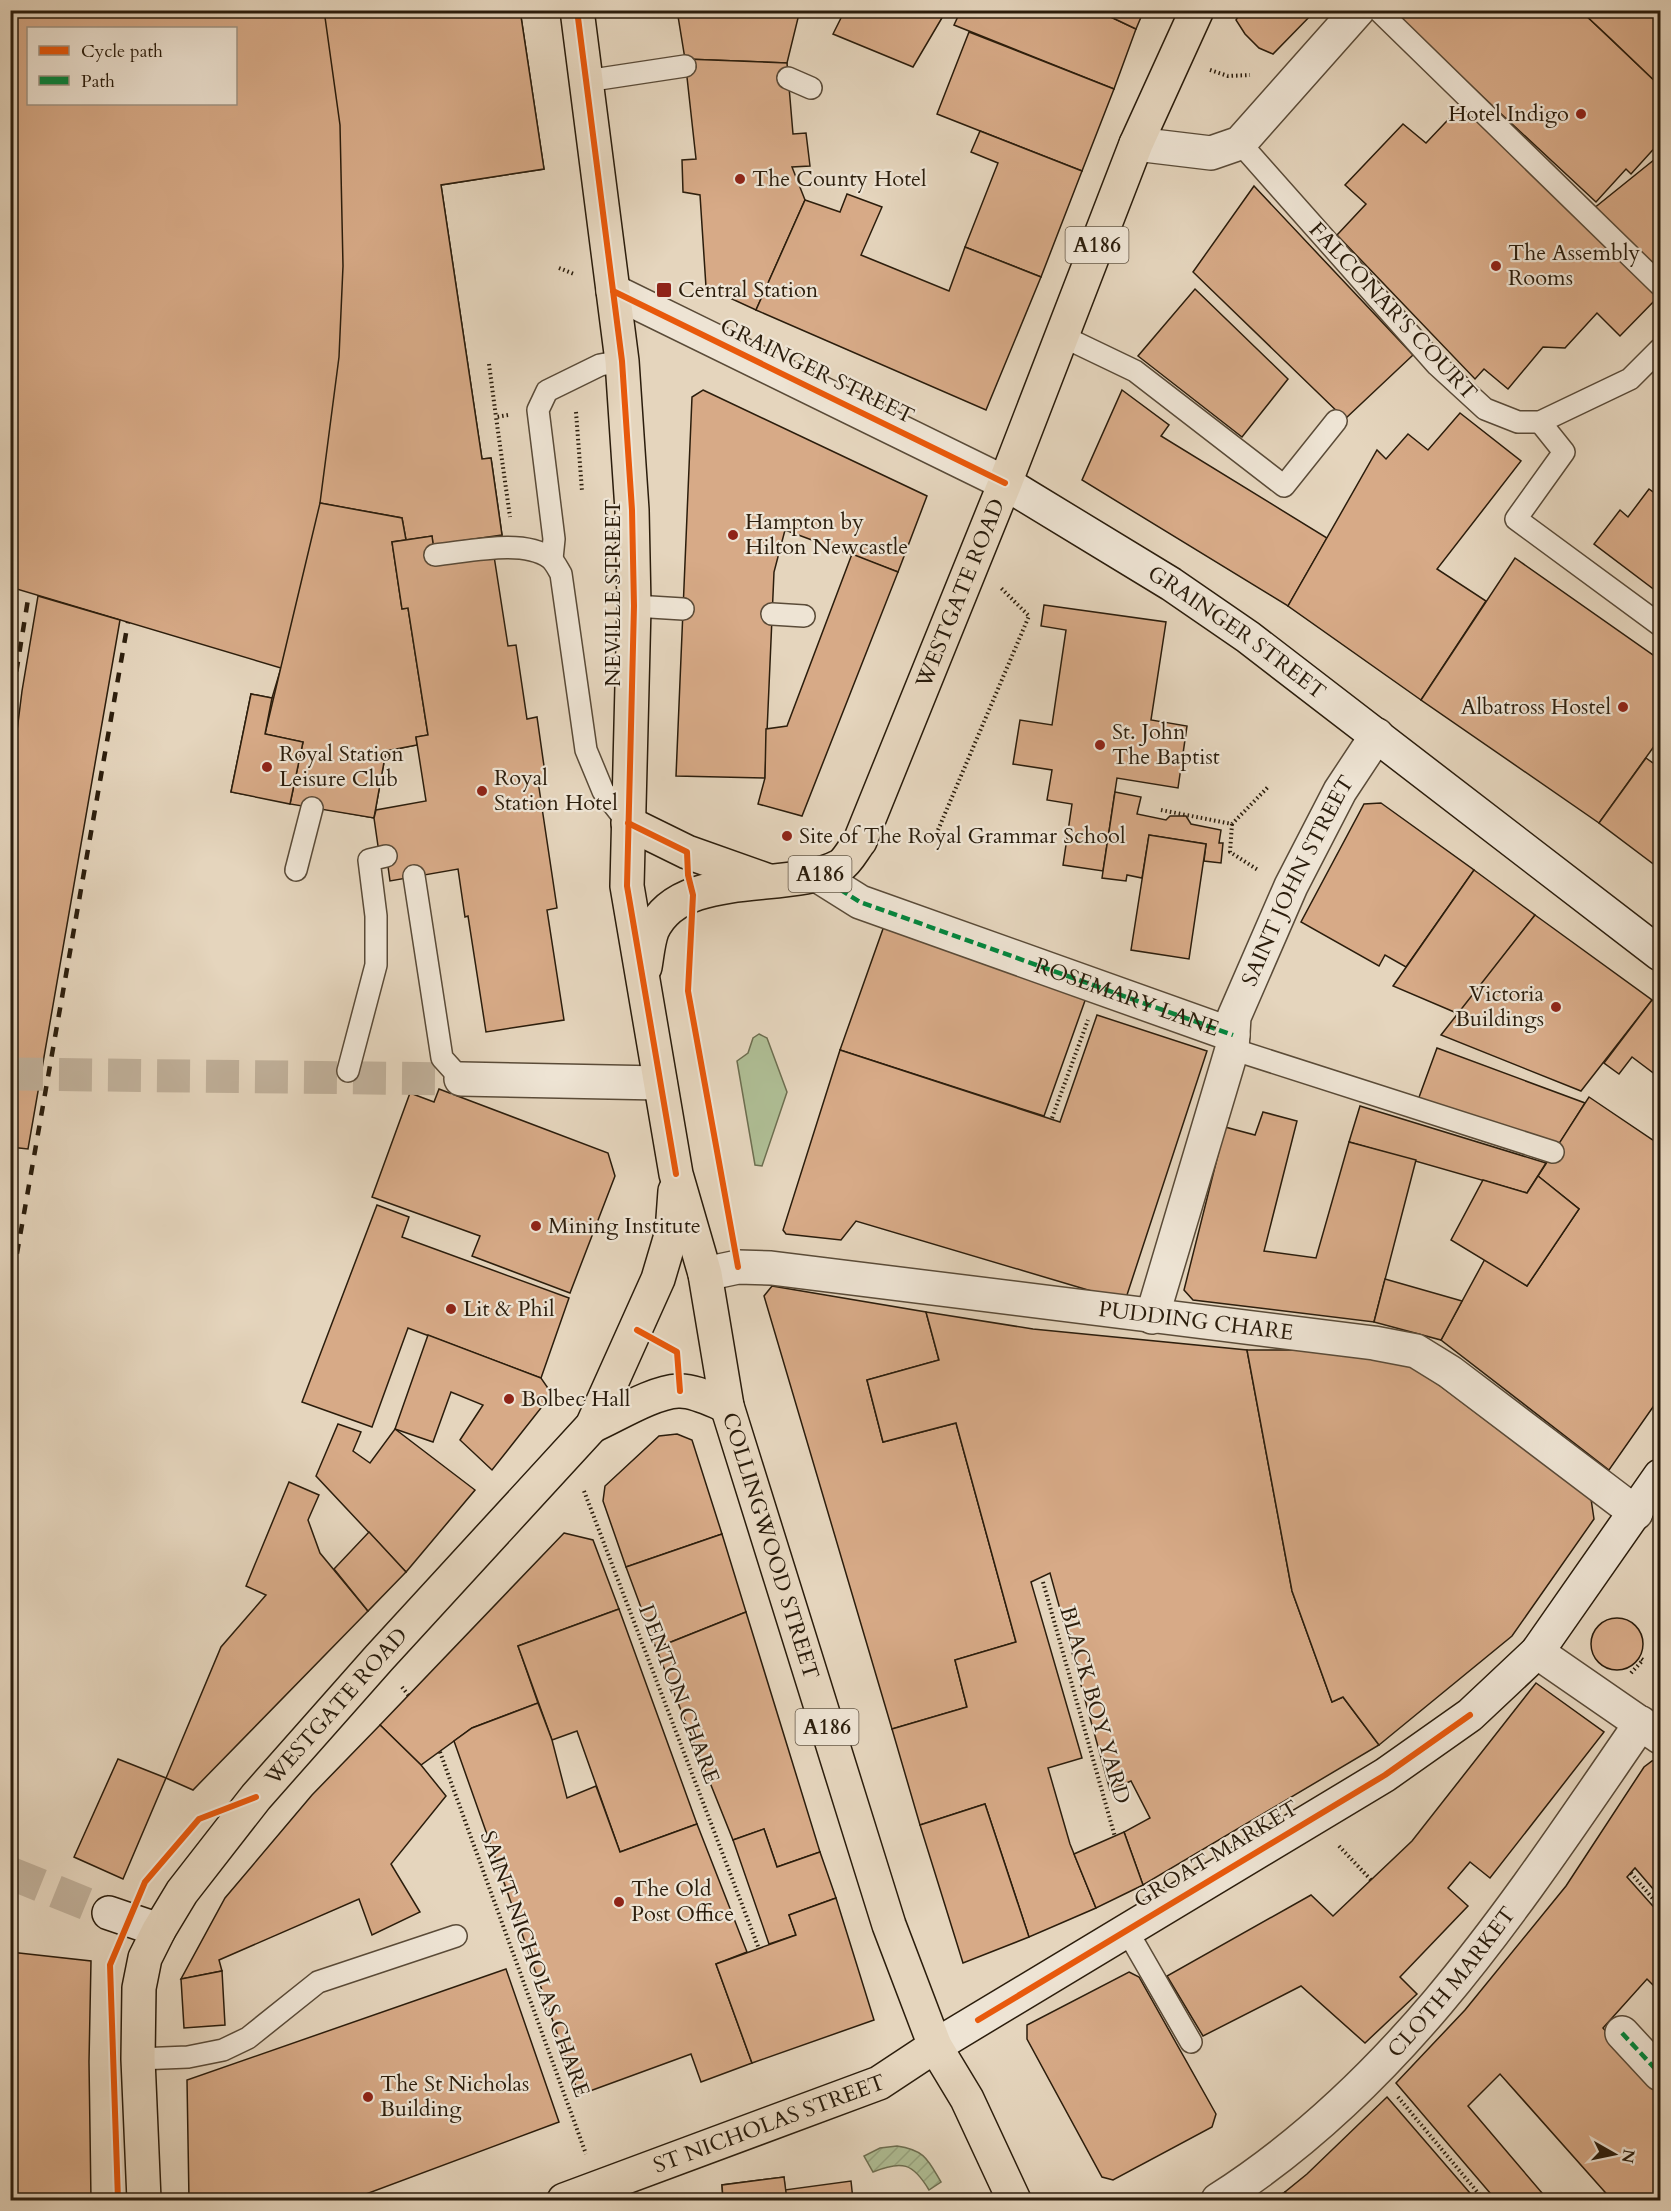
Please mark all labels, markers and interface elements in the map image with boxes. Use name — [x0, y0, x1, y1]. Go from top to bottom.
legend — [27, 27, 237, 105]
text: Cycle path — [81, 39, 163, 64]
text: Path — [81, 69, 115, 94]
place label: Hotel Indigo — [1448, 99, 1569, 129]
marker: Hotel Indigo — [1574, 107, 1588, 121]
place label: The County Hotel — [752, 164, 927, 194]
marker: The County Hotel — [733, 172, 747, 186]
street label: FALCONAR'S COURT — [1302, 215, 1484, 407]
road number: A186 — [1066, 227, 1128, 263]
place label: The Assembly Rooms — [1508, 238, 1640, 293]
marker: The Assembly Rooms — [1489, 259, 1503, 273]
place label: Central Station — [678, 275, 819, 305]
marker: Central Station — [655, 281, 673, 299]
street label: GRAINGER STREET — [715, 311, 919, 431]
street label: WESTGATE ROAD — [908, 494, 1012, 693]
street label: NEVILLE STREET — [598, 499, 628, 687]
place label: Hampton by Hilton Newcastle — [745, 507, 908, 562]
marker: Hampton by Hilton Newcastle — [726, 528, 740, 542]
street label: GRAINGER STREET — [1142, 558, 1332, 706]
place label: Albatross Hostel — [1461, 692, 1611, 722]
marker: Albatross Hostel — [1616, 700, 1630, 714]
place label: St. John The Baptist — [1112, 717, 1220, 772]
marker: St. John The Baptist — [1093, 738, 1107, 752]
place label: Royal Station Leisure Club — [279, 739, 404, 794]
marker: Royal Station Leisure Club — [260, 760, 274, 774]
place label: Royal Station Hotel — [494, 763, 618, 818]
street label: SAINT JOHN STREET — [1234, 770, 1361, 991]
marker: Royal Station Hotel — [475, 784, 489, 798]
place label: Site of The Royal Grammar School — [799, 821, 1126, 851]
marker: Site of The Royal Grammar School — [780, 829, 794, 843]
road number: A186 — [788, 856, 852, 892]
street label: ROSEMARY LANE — [1030, 950, 1223, 1044]
place label: Victoria Buildings — [1455, 979, 1544, 1034]
marker: Victoria Buildings — [1549, 1000, 1563, 1014]
place label: Mining Institute — [548, 1211, 701, 1241]
marker: Mining Institute — [529, 1219, 543, 1233]
place label: Lit & Phil — [463, 1294, 555, 1324]
street label: PUDDING CHARE — [1097, 1294, 1295, 1348]
marker: Lit & Phil — [444, 1302, 458, 1316]
place label: Bolbec Hall — [521, 1384, 631, 1414]
marker: Bolbec Hall — [502, 1392, 516, 1406]
street label: COLLINGWOOD STREET — [715, 1409, 826, 1683]
street label: DENTON CHARE — [631, 1600, 727, 1788]
street label: BLACK BOY YARD — [1052, 1603, 1138, 1807]
street label: WESTGATE ROAD — [258, 1621, 415, 1792]
road number: A186 — [796, 1709, 858, 1745]
street label: GROAT MARKET — [1128, 1793, 1304, 1915]
street label: SAINT NICHOLAS CHARE — [473, 1827, 597, 2101]
place label: The Old Post Office — [631, 1874, 734, 1929]
marker: The Old Post Office — [612, 1895, 626, 1909]
street label: CLOTH MARKET — [1381, 1901, 1523, 2064]
street label: ST NICHOLAS STREET — [649, 2067, 889, 2181]
place label: The St Nicholas Building — [380, 2069, 529, 2124]
marker: The St Nicholas Building — [361, 2090, 375, 2104]
north arrow — [1584, 2124, 1644, 2184]
text: N — [1616, 2148, 1640, 2165]

